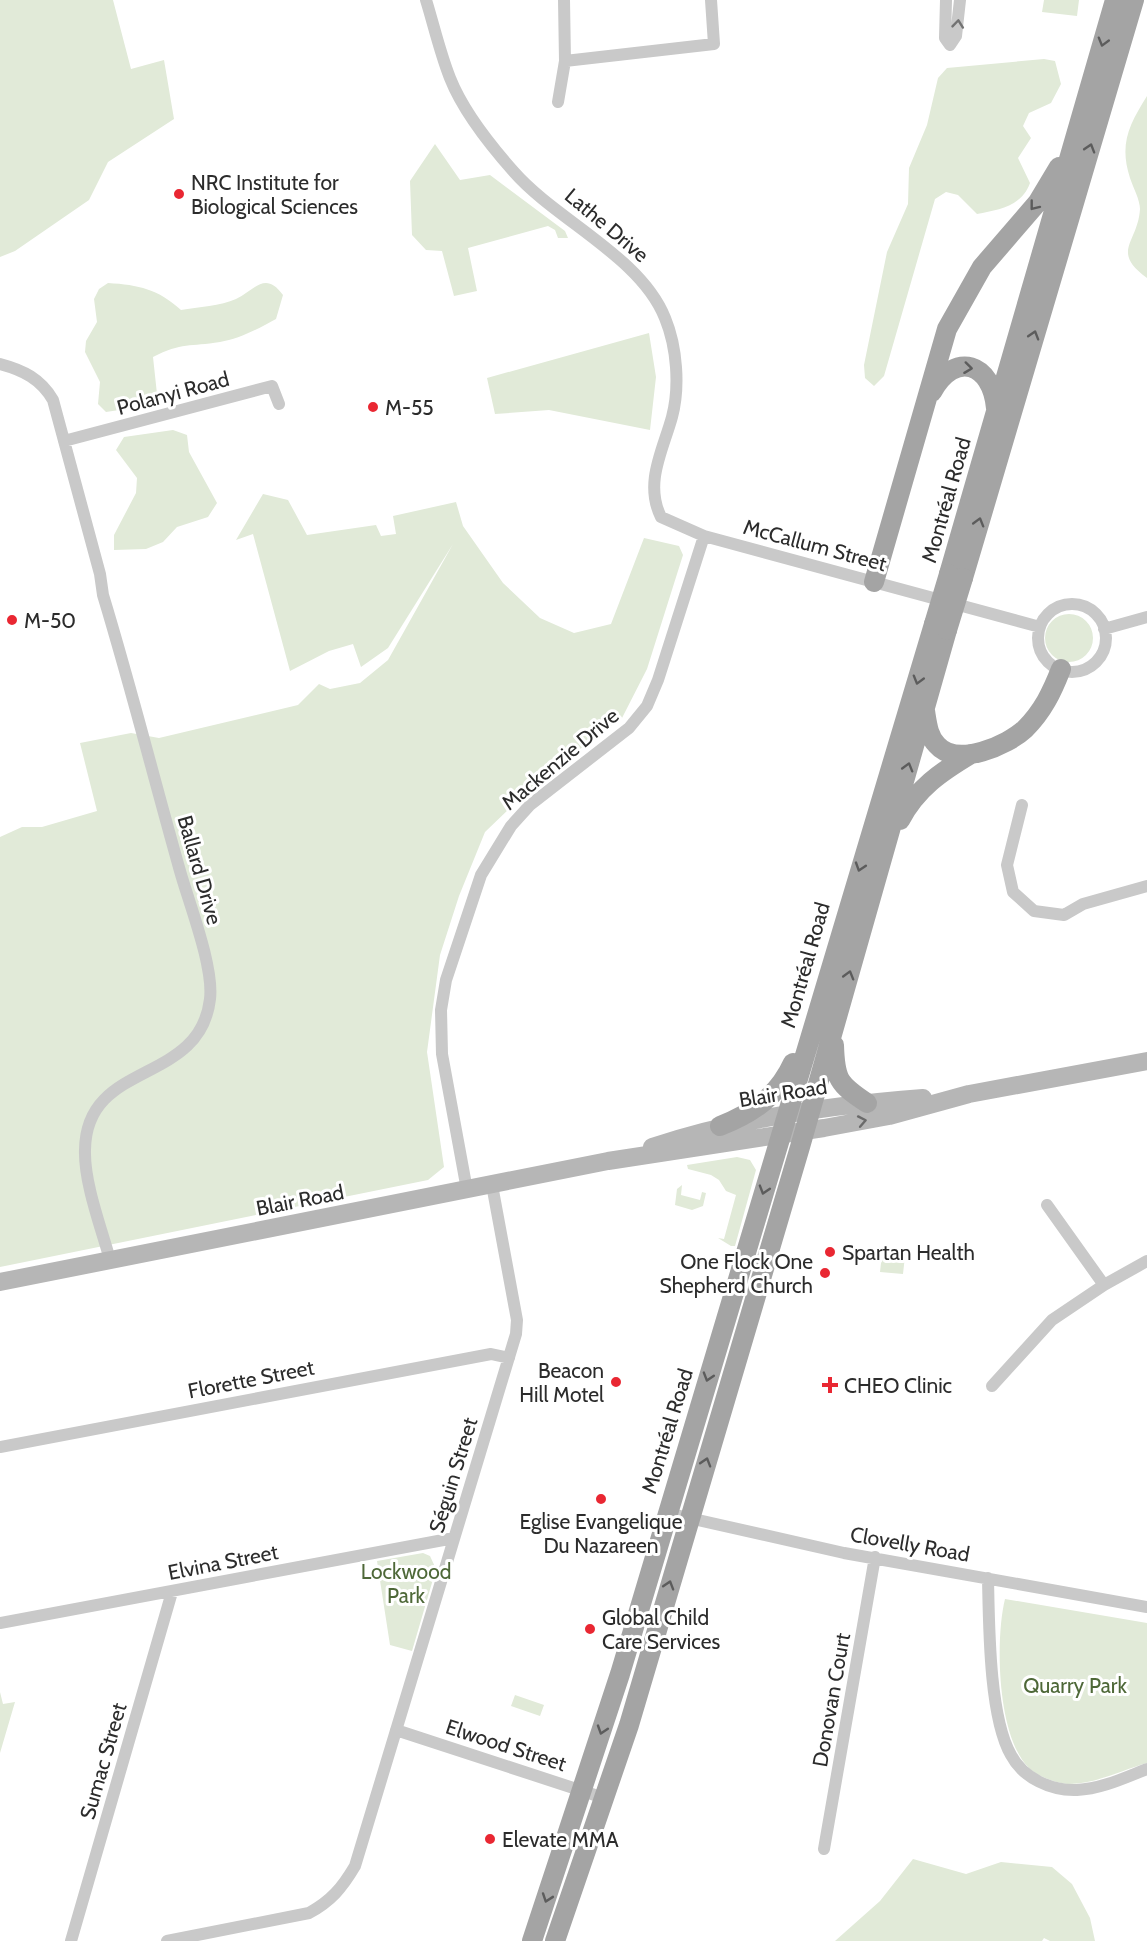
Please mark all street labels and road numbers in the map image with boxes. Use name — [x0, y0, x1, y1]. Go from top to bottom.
street label: Lathe Drive — [560, 183, 654, 267]
street label: Polanyi Road — [114, 366, 232, 420]
street label: Montréal Road — [916, 434, 976, 566]
street label: McCallum Street — [741, 514, 889, 576]
street label: Mackenzie Drive — [496, 703, 624, 815]
street label: Ballard Drive — [172, 812, 228, 928]
street label: Montréal Road — [775, 899, 835, 1031]
street label: Blair Road — [737, 1074, 829, 1112]
street label: Blair Road — [254, 1179, 346, 1221]
street label: Florette Street — [186, 1355, 316, 1403]
street label: Montréal Road — [636, 1365, 698, 1497]
street label: Séguin Street — [424, 1414, 482, 1536]
street label: Clovelly Road — [848, 1521, 972, 1567]
street label: Elvina Street — [166, 1539, 280, 1585]
street label: Donovan Court — [807, 1631, 855, 1769]
street label: Sumac Street — [74, 1700, 132, 1822]
street label: Elwood Street — [443, 1714, 569, 1776]

